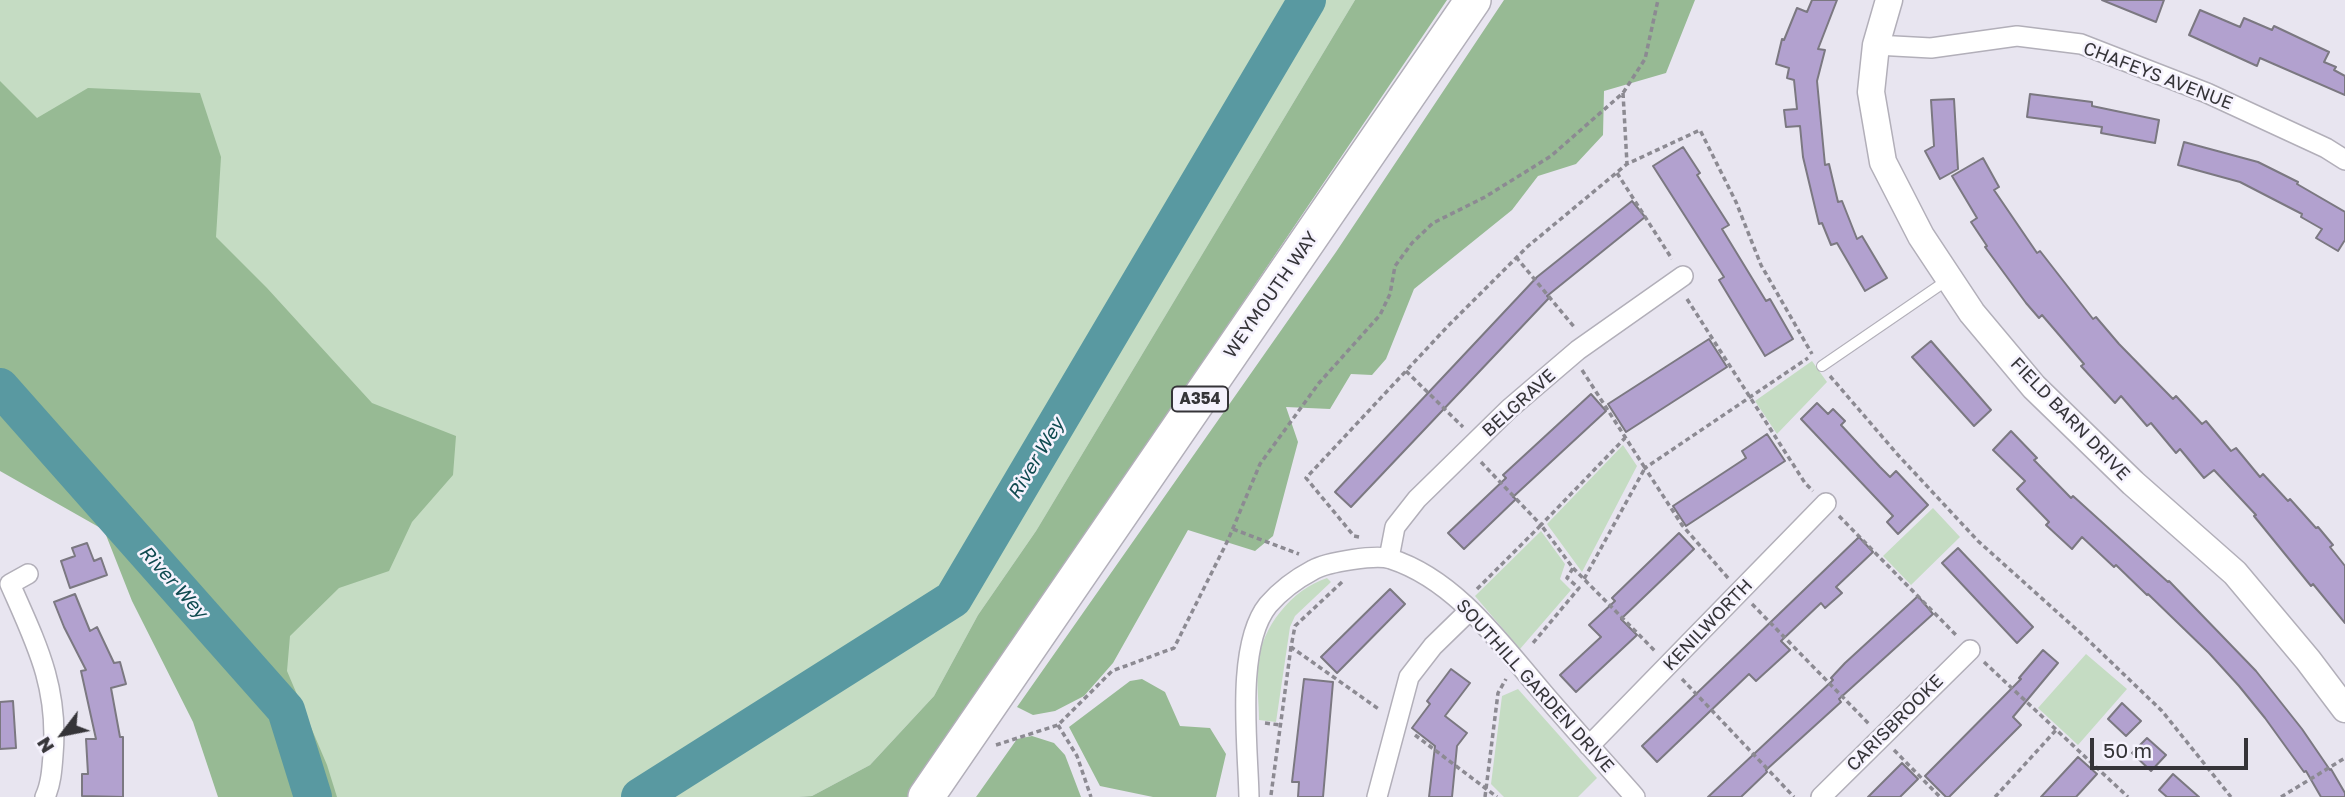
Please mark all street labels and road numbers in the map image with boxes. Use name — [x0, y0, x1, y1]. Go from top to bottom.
street label: CHAFEYS AVENUE — [2080, 38, 2236, 114]
street label: WEYMOUTH WAY — [1219, 228, 1323, 362]
street label: FIELD BARN DRIVE — [2006, 353, 2134, 485]
street label: BELGRAVE — [1478, 365, 1560, 441]
road number: A354 — [1172, 386, 1228, 412]
street label: KENILWORTH — [1659, 575, 1757, 675]
street label: SOUTHILL GARDEN DRIVE — [1452, 595, 1618, 777]
street label: CARISBROOKE — [1842, 670, 1948, 776]

